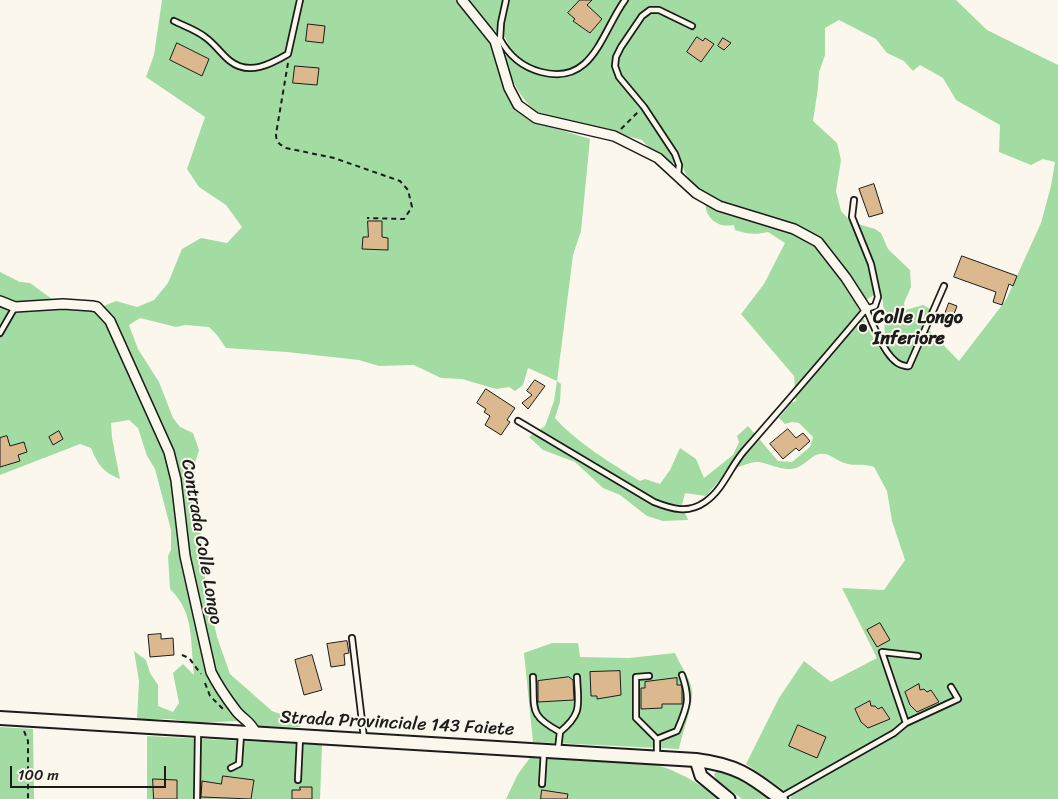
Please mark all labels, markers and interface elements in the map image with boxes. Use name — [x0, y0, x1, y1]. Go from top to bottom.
place label: Colle Longo Inferiore — [873, 307, 963, 350]
marker: Colle Longo Inferiore — [857, 322, 869, 334]
street label: Contrada Colle Longo — [176, 458, 226, 626]
street label: Strada Provinciale 143 Faiete — [279, 707, 515, 741]
scale bar — [12, 756, 169, 788]
text: 100 m — [18, 762, 59, 788]

